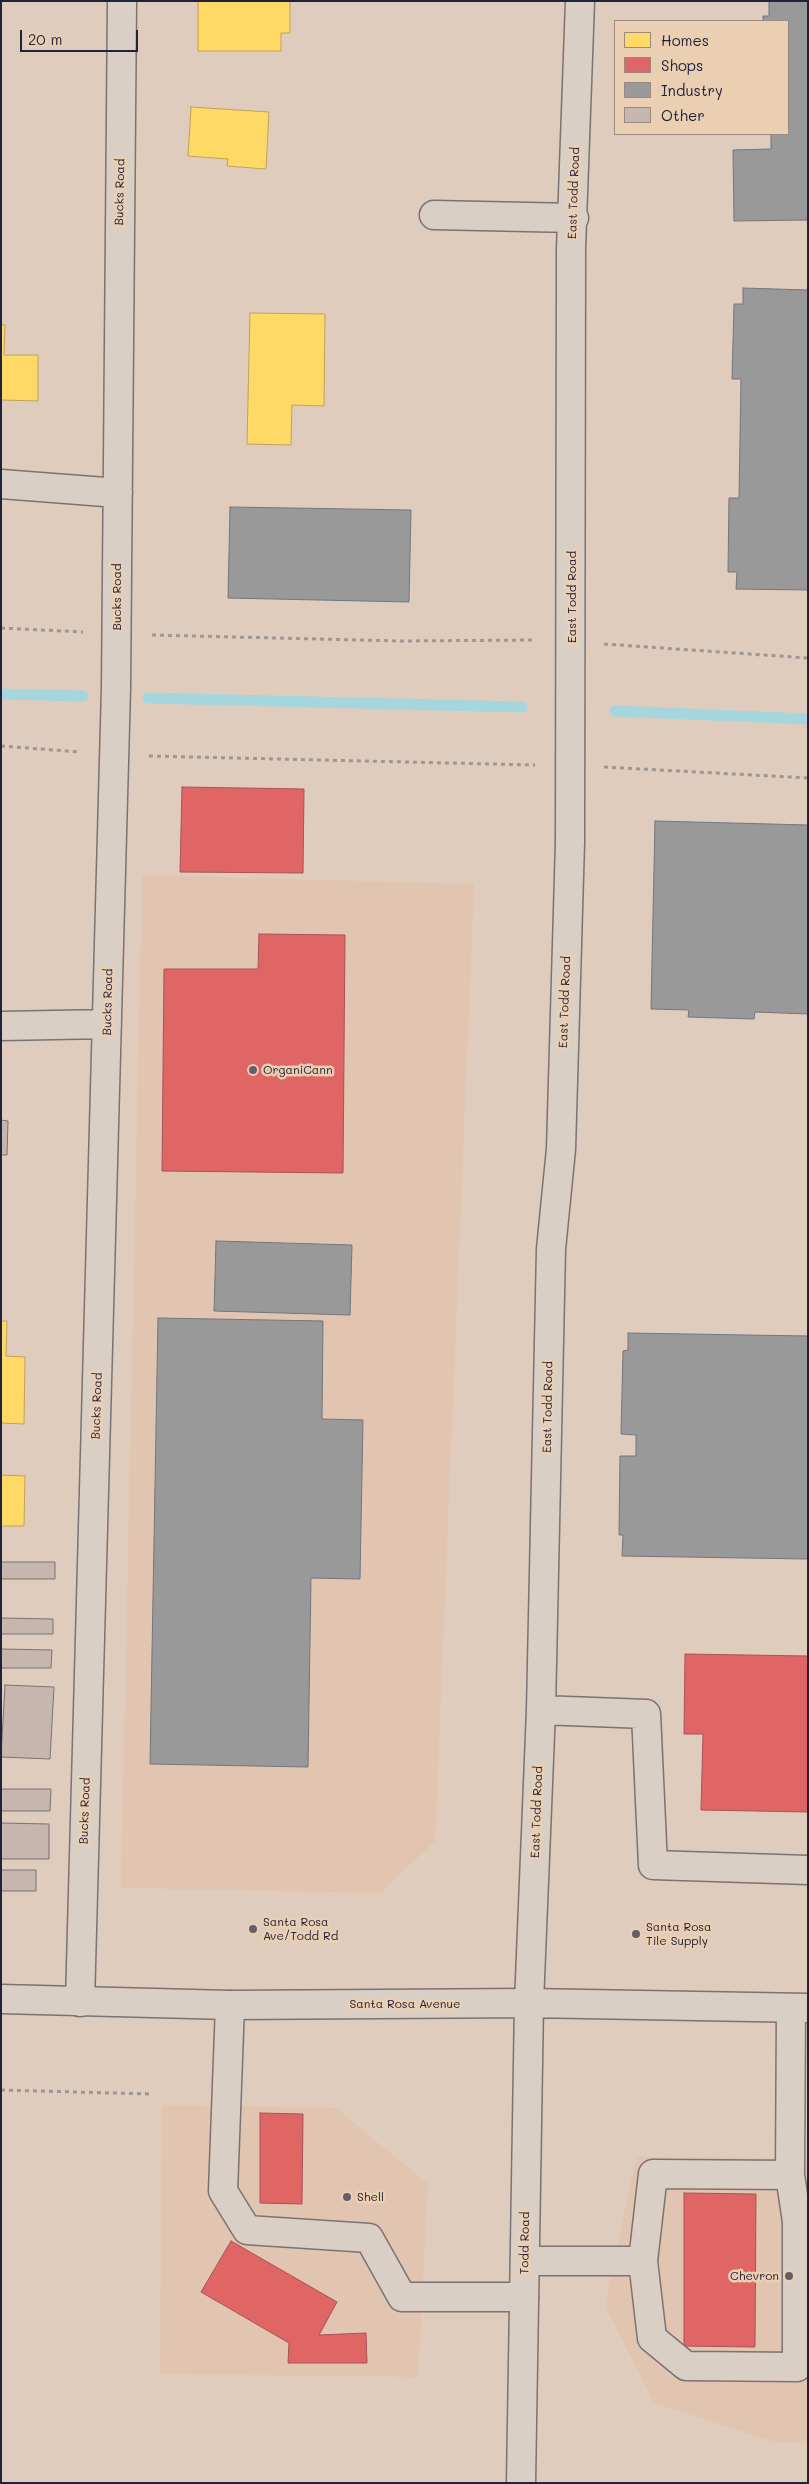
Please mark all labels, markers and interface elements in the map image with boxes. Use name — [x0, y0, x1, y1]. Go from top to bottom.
scale bar — [22, 20, 140, 52]
legend — [614, 20, 789, 135]
text: 20 m — [28, 29, 62, 49]
text: Homes — [661, 30, 709, 50]
text: Shops — [661, 55, 703, 75]
text: Industry — [661, 80, 723, 100]
text: Other — [661, 105, 705, 125]
street label: East Todd Road — [565, 147, 583, 239]
street label: Bucks Road — [112, 158, 128, 226]
street label: East Todd Road — [565, 551, 579, 643]
street label: Bucks Road — [110, 563, 124, 631]
street label: East Todd Road — [556, 956, 574, 1048]
street label: Bucks Road — [100, 968, 116, 1036]
place label: OrganiCann — [263, 1063, 333, 1077]
marker: OrganiCann — [247, 1064, 259, 1076]
street label: East Todd Road — [540, 1361, 556, 1453]
street label: Bucks Road — [89, 1372, 105, 1440]
street label: East Todd Road — [528, 1766, 546, 1858]
street label: Bucks Road — [77, 1777, 93, 1845]
place label: Santa Rosa Ave/Todd Rd — [263, 1915, 338, 1943]
place label: Santa Rosa Tile Supply — [646, 1920, 712, 1948]
marker: Santa Rosa Ave/Todd Rd — [247, 1923, 259, 1935]
marker: Santa Rosa Tile Supply — [630, 1928, 642, 1940]
street label: Santa Rosa Avenue — [350, 1997, 460, 2011]
place label: Shell — [357, 2190, 384, 2204]
marker: Shell — [341, 2191, 353, 2203]
street label: Todd Road — [517, 2212, 533, 2274]
place label: Chevron — [730, 2269, 779, 2283]
marker: Chevron — [783, 2270, 795, 2282]

